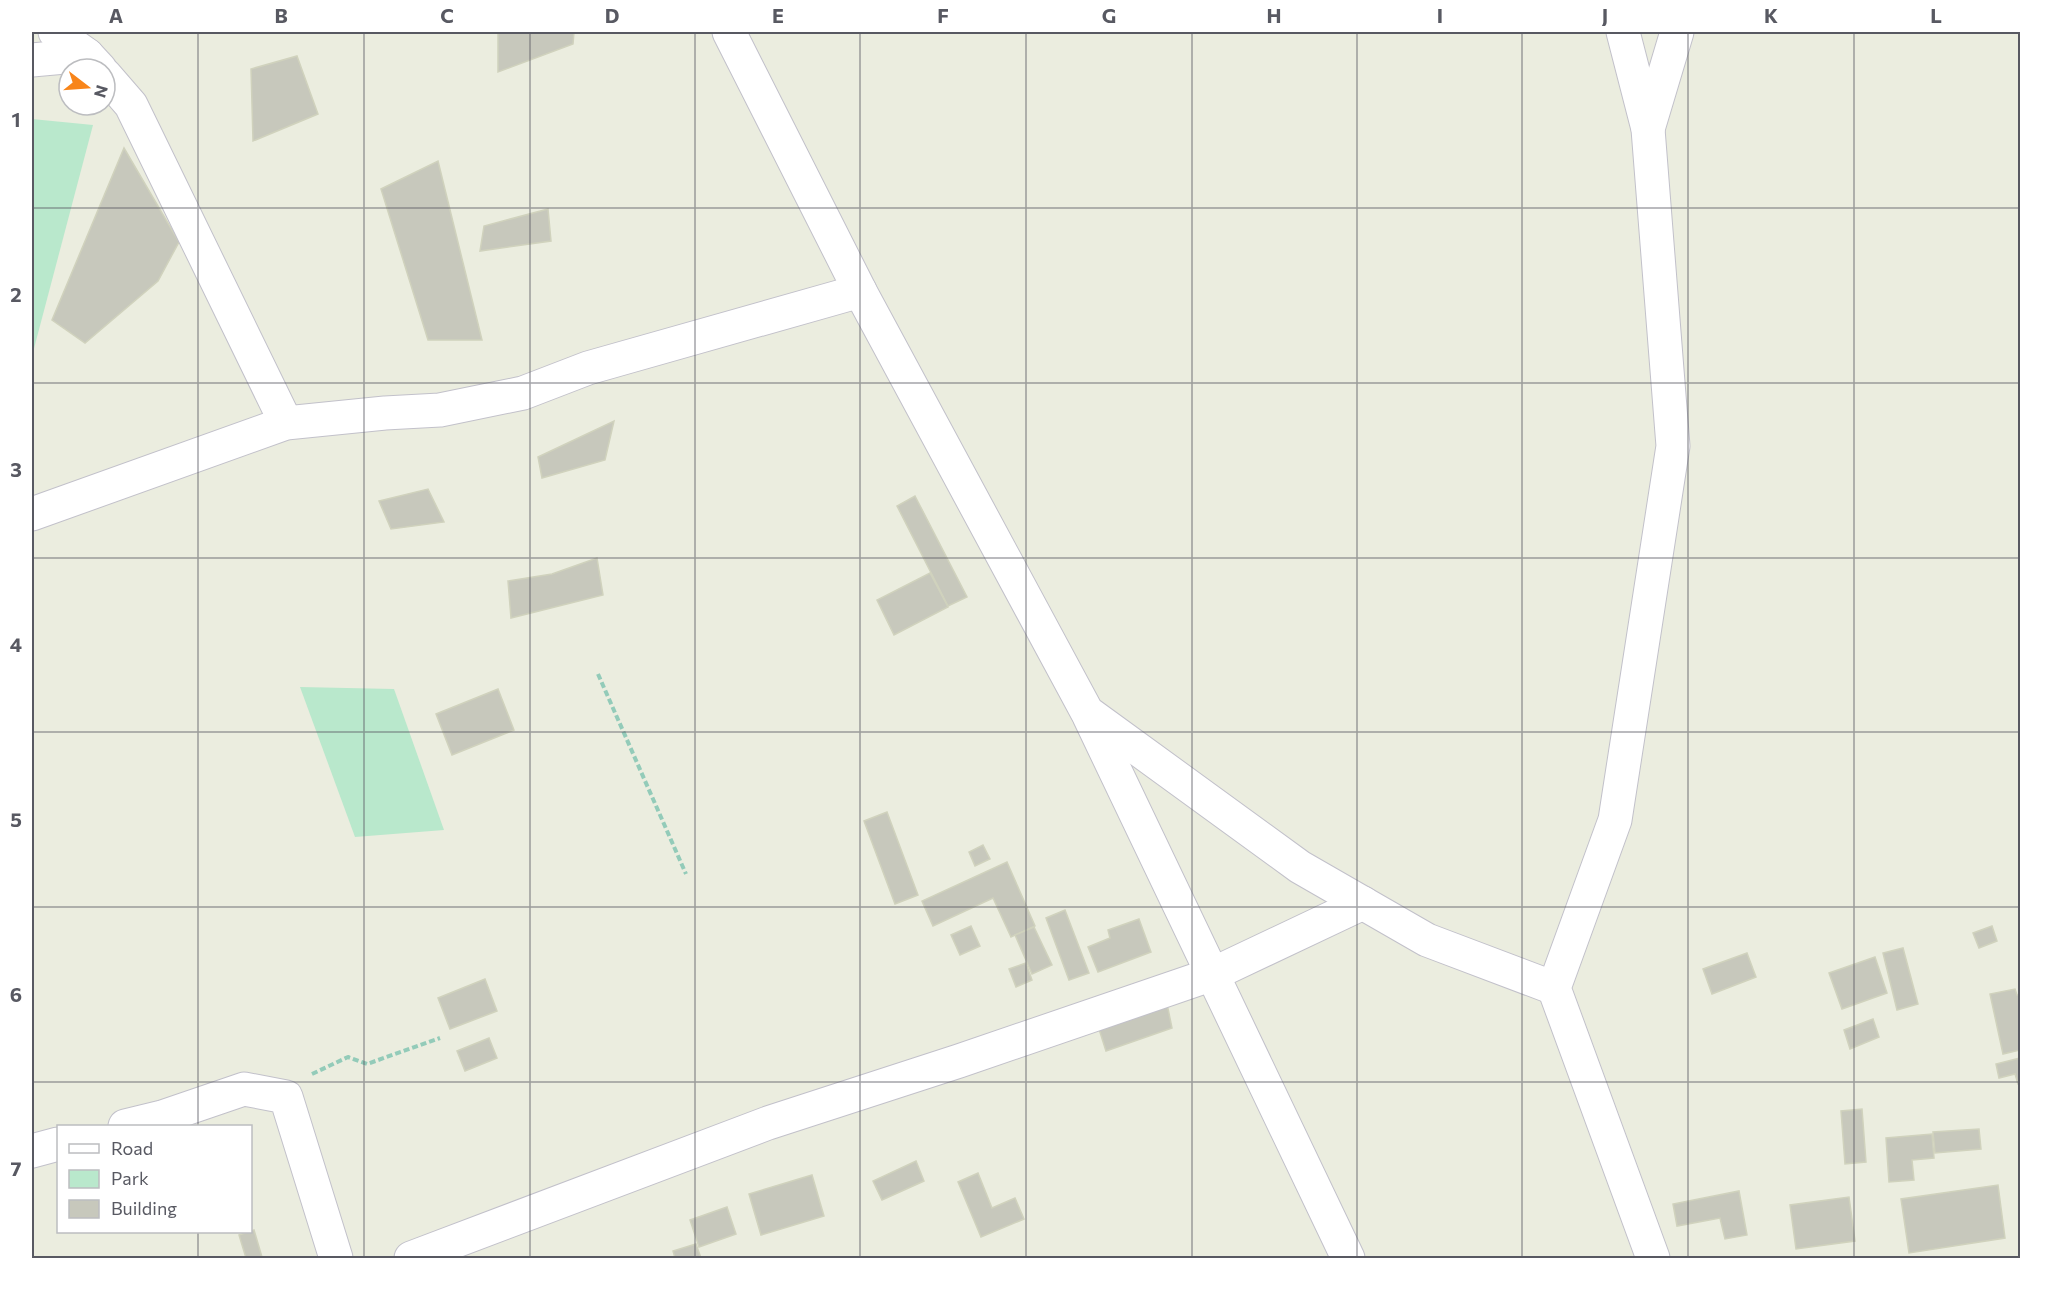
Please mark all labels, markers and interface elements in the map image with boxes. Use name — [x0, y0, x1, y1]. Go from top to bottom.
text: A — [109, 3, 123, 27]
text: B — [274, 3, 288, 27]
text: C — [440, 3, 454, 27]
text: D — [605, 3, 619, 27]
text: E — [772, 3, 784, 27]
text: F — [937, 3, 949, 27]
text: G — [1102, 3, 1116, 27]
text: H — [1267, 3, 1282, 27]
text: I — [1437, 3, 1443, 27]
text: J — [1602, 3, 1608, 27]
text: K — [1764, 3, 1778, 27]
text: L — [1930, 3, 1942, 27]
north arrow — [57, 57, 117, 117]
text: N — [91, 83, 113, 100]
text: 1 — [11, 107, 21, 131]
text: 2 — [10, 282, 22, 306]
text: 3 — [10, 457, 22, 481]
text: 4 — [10, 632, 22, 656]
text: 5 — [10, 807, 22, 831]
text: 6 — [10, 982, 22, 1006]
legend — [57, 1125, 252, 1233]
text: Road — [111, 1137, 153, 1159]
text: 7 — [11, 1156, 22, 1180]
text: Park — [111, 1167, 149, 1189]
text: Building — [111, 1197, 177, 1219]

